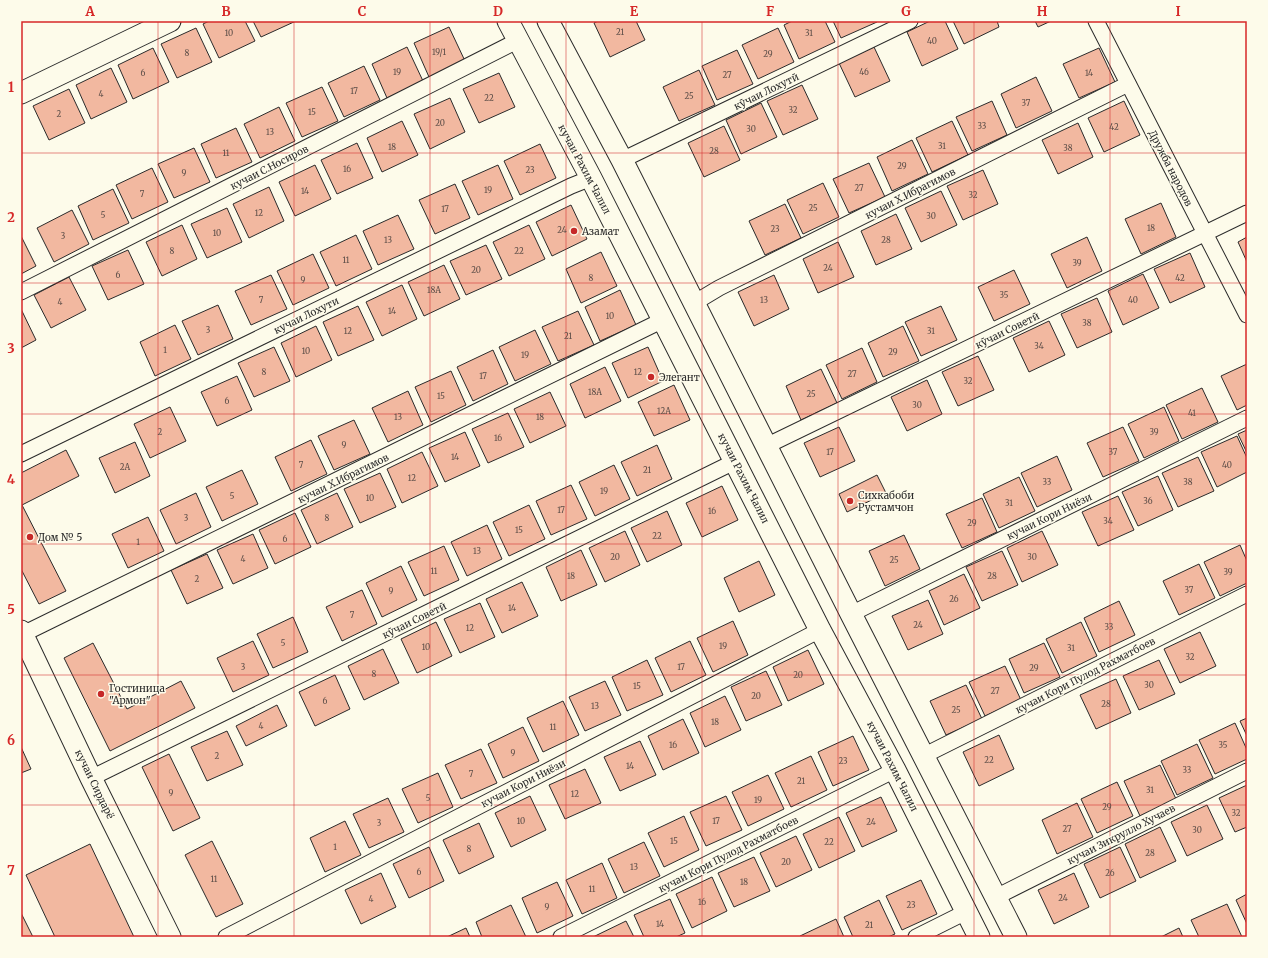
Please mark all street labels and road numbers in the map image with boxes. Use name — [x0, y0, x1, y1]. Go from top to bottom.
street label: кӯчаи Лохутӣ — [731, 70, 801, 113]
street label: кучаи Рахим Чалил — [555, 122, 614, 216]
street label: Дружба народов — [1146, 128, 1195, 209]
street label: кучаи С.Носиров — [228, 142, 311, 193]
street label: кучаи Х.Ибрагимов — [863, 165, 958, 222]
street label: кучаи Лохути — [271, 294, 341, 337]
street label: кӯчаи Советӣ — [973, 309, 1041, 352]
street label: кучаи Рахим Чалил — [715, 431, 772, 526]
street label: кучаи Х.Ибрагимов — [296, 451, 391, 506]
street label: кучаи Кори Ниёзи — [1005, 490, 1094, 543]
street label: кӯчаи Советӣ — [380, 599, 448, 642]
street label: кучаи Кори Пулод Рахматбоев — [1013, 634, 1157, 716]
street label: кучаи Рахим Чалил — [864, 719, 921, 814]
street label: кучаи Сирдарё — [72, 747, 117, 821]
street label: кучаи Кори Ниёзи — [479, 756, 568, 810]
street label: кучаи Зикрулло Хучаев — [1065, 801, 1178, 867]
street label: кучаи Кори Пулод Рахматбоев — [656, 813, 800, 895]

